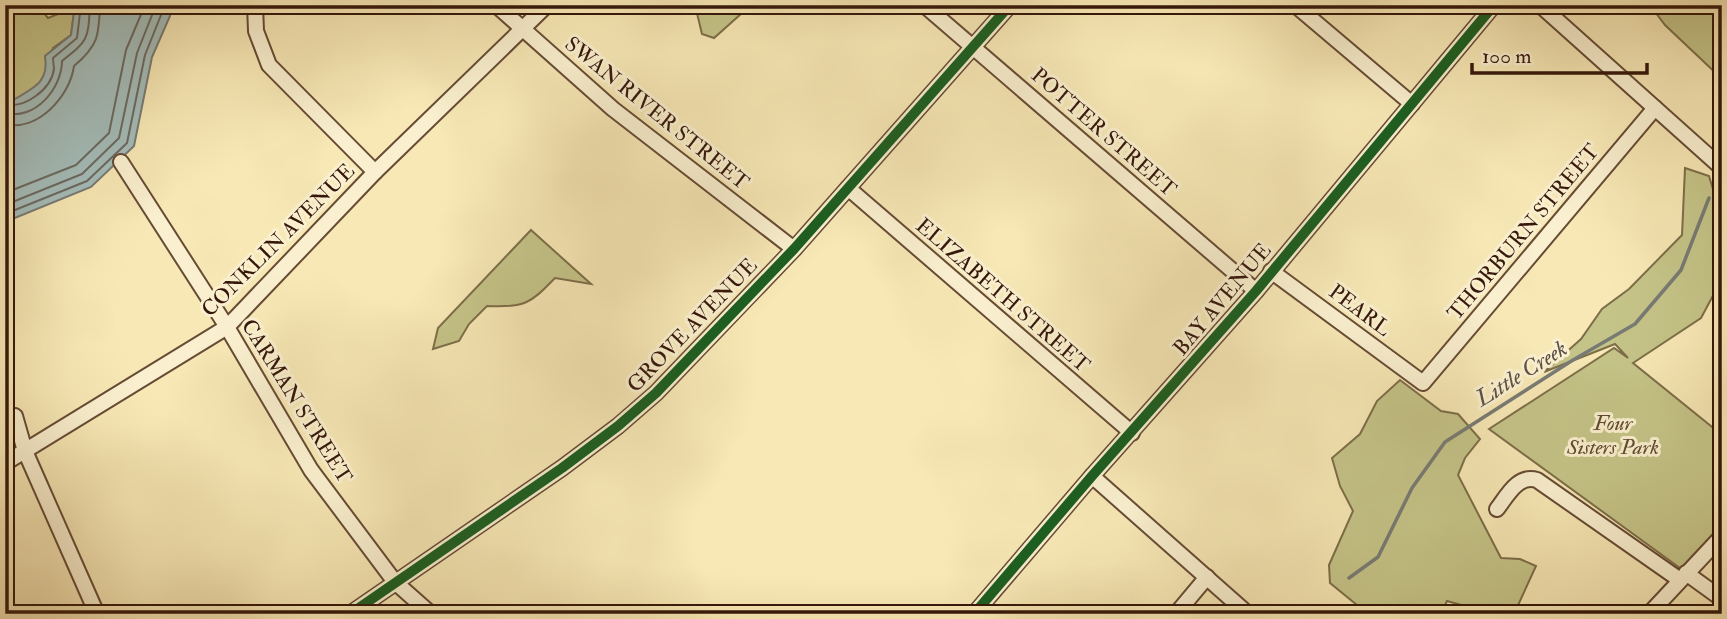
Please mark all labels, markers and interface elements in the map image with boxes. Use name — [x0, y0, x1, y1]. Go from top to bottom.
street label: SWAN RIVER STREET — [559, 31, 755, 196]
scale bar — [1472, 32, 1646, 76]
text: 100 m — [1482, 43, 1532, 70]
street label: POTTER STREET — [1026, 62, 1182, 203]
street label: THORBURN STREET — [1442, 138, 1605, 326]
street label: CONKLIN AVENUE — [196, 158, 361, 323]
street label: ELIZABETH STREET — [910, 212, 1096, 379]
street label: BAY AVENUE — [1167, 237, 1277, 361]
street label: GROVE AVENUE — [621, 252, 763, 398]
street label: PEARL — [1323, 278, 1396, 343]
street label: CARMAN STREET — [235, 314, 358, 489]
water label: Little Creek — [1469, 334, 1573, 414]
park label: Four Sisters Park — [1566, 410, 1659, 461]

